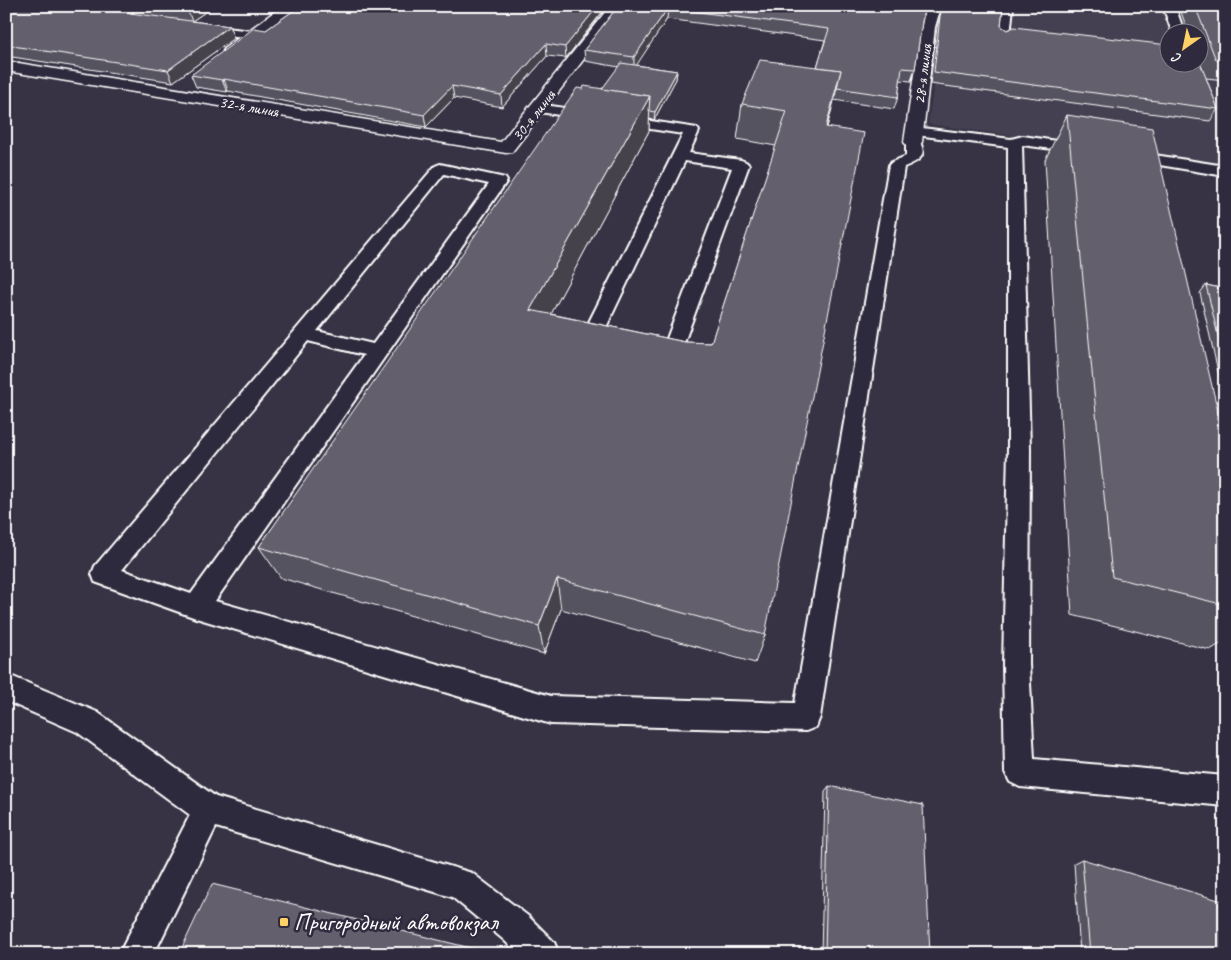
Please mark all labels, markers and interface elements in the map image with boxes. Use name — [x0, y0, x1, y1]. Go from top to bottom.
north arrow — [1158, 22, 1208, 72]
street label: 28-я линия — [909, 42, 937, 105]
text: С — [1168, 48, 1185, 67]
street label: 30-я линия — [507, 85, 561, 145]
street label: 32-я линия — [218, 92, 281, 122]
place label: Пригородный автовокзал — [294, 907, 500, 937]
marker: Пригородный автовокзал — [278, 916, 290, 928]

